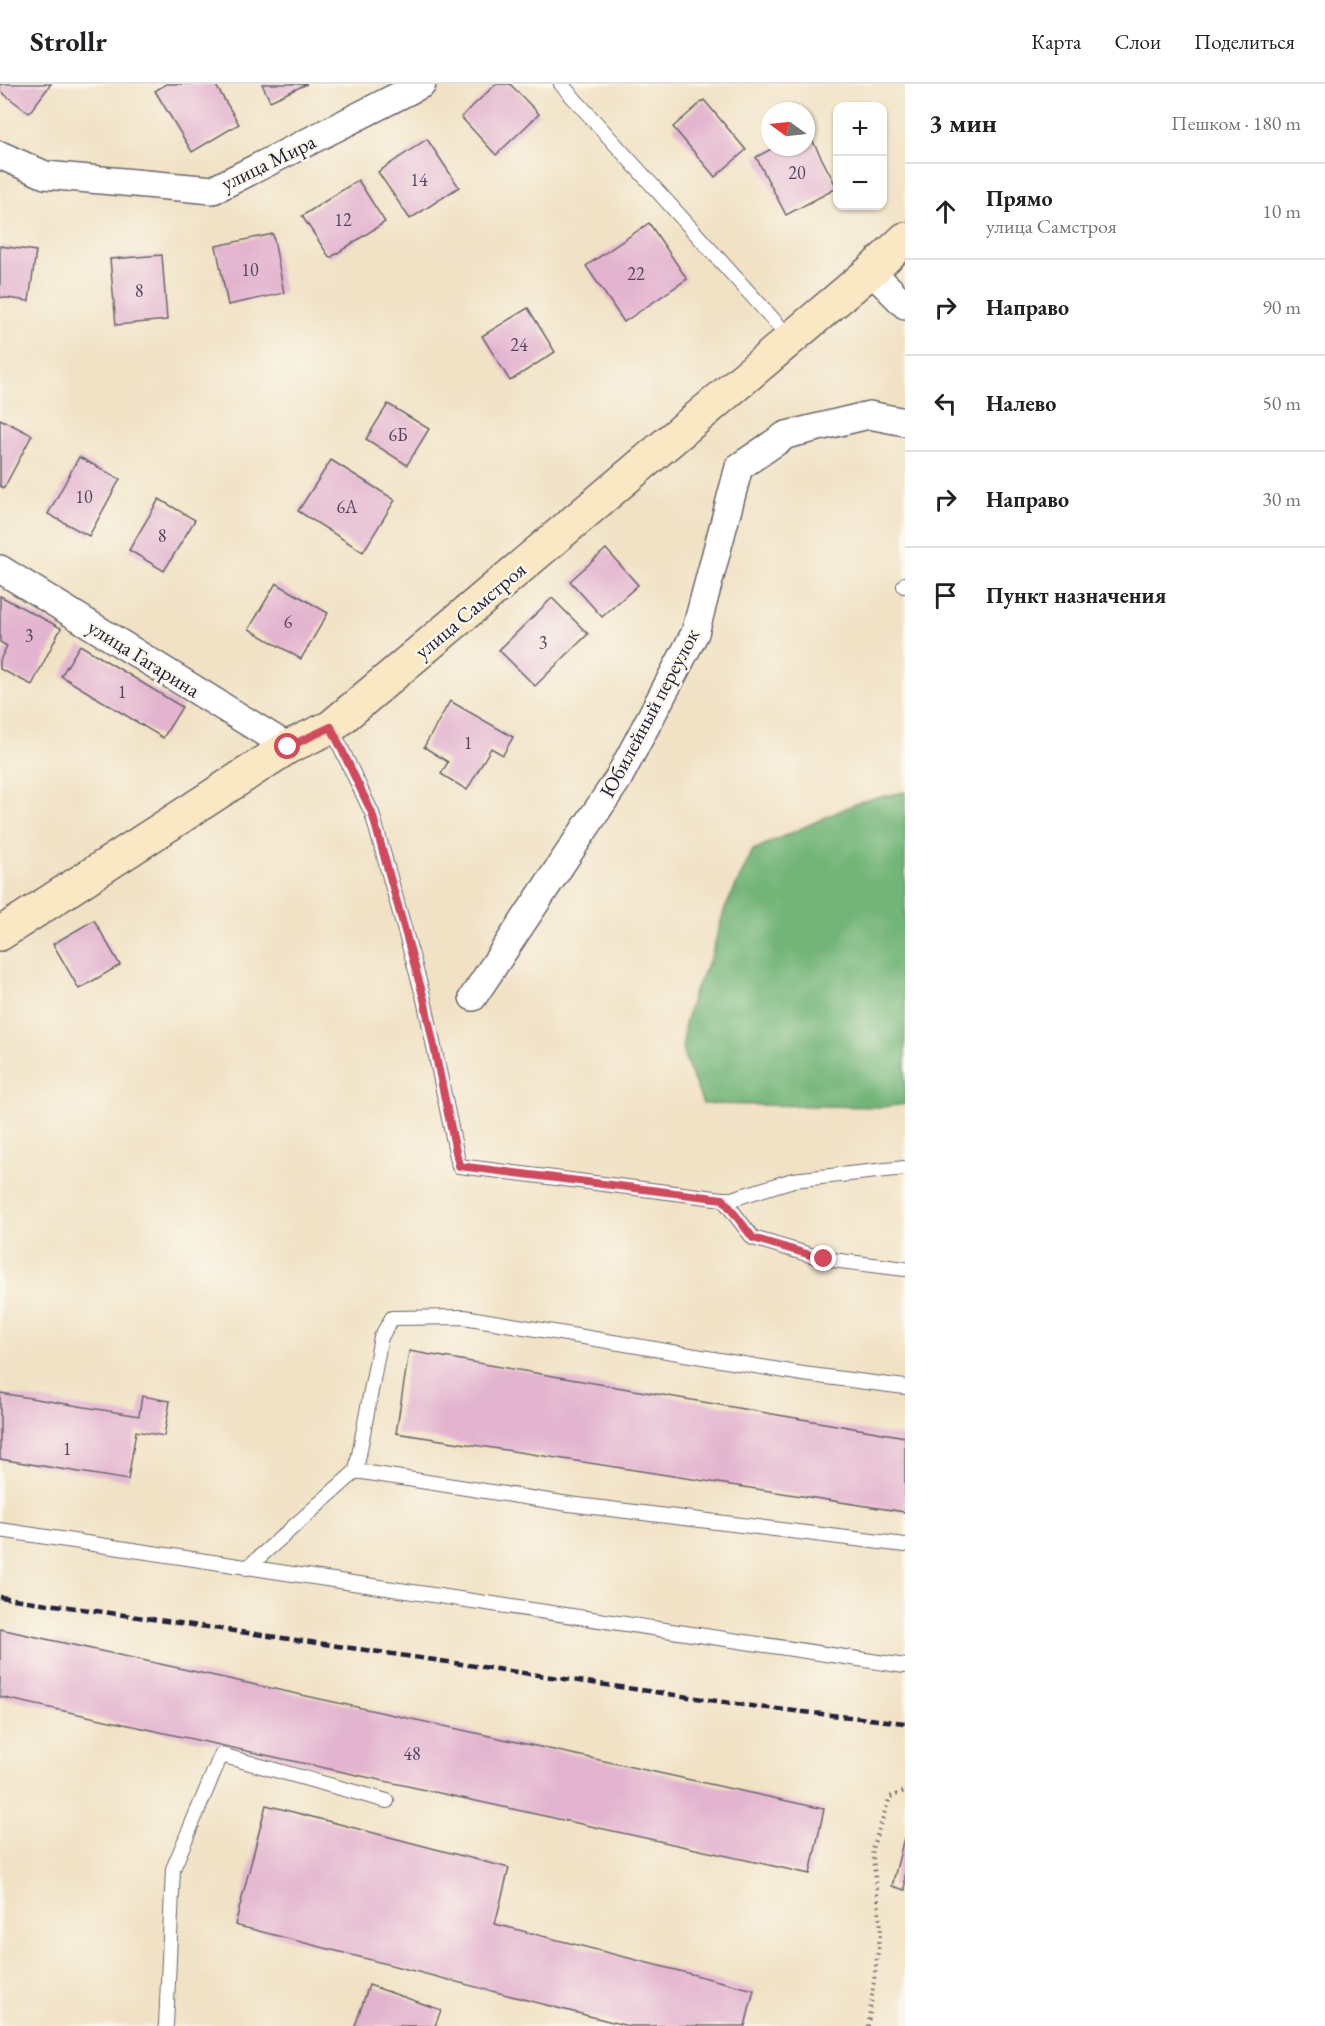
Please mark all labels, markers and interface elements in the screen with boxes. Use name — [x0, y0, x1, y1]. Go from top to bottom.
text: Strollr — [30, 23, 107, 59]
text: Карта — [1031, 28, 1081, 55]
text: Слои — [1114, 28, 1161, 55]
text: Поделиться — [1194, 28, 1295, 55]
north arrow — [761, 102, 815, 156]
map controls — [833, 102, 887, 210]
button: + — [833, 102, 887, 156]
text: 3 мин — [929, 106, 997, 140]
text: Пешком · 180 m — [1171, 110, 1301, 136]
street label: улица Мира — [216, 127, 320, 197]
button: − — [833, 156, 887, 210]
house number: 20 — [788, 161, 806, 184]
house number: 14 — [410, 168, 428, 191]
text: Прямо — [986, 184, 1053, 213]
icon: ahead — [929, 195, 962, 228]
text: 10 m — [1262, 198, 1301, 224]
house number: 12 — [334, 208, 352, 231]
text: улица Самстроя — [986, 213, 1117, 239]
house number: 10 — [241, 258, 259, 281]
house number: 22 — [627, 262, 645, 285]
house number: 8 — [135, 279, 143, 302]
icon: right — [929, 291, 962, 324]
text: Направо — [986, 293, 1069, 322]
text: 90 m — [1262, 294, 1301, 320]
house number: 24 — [510, 333, 528, 356]
icon: left — [929, 387, 962, 420]
text: Налево — [986, 389, 1056, 418]
text: 50 m — [1262, 390, 1301, 416]
house number: 6Б — [388, 423, 408, 446]
icon: right — [929, 483, 962, 516]
house number: 10 — [75, 485, 93, 508]
text: Направо — [986, 485, 1069, 514]
text: 30 m — [1262, 486, 1301, 512]
house number: 6А — [336, 495, 358, 518]
house number: 8 — [158, 524, 166, 547]
street label: улица Самстроя — [409, 556, 531, 664]
icon: arrive — [929, 579, 962, 612]
text: Пункт назначения — [986, 581, 1166, 610]
house number: 6 — [284, 610, 293, 633]
street label: улица Гагарина — [83, 613, 206, 704]
house number: 3 — [25, 624, 33, 647]
street label: Юбилейный переулок — [593, 624, 705, 802]
house number: 3 — [539, 631, 547, 654]
house number: 1 — [118, 680, 126, 703]
house number: 1 — [464, 731, 472, 754]
route start — [274, 733, 300, 759]
route end — [810, 1245, 836, 1271]
house number: 1 — [63, 1437, 71, 1460]
house number: 48 — [403, 1742, 421, 1765]

